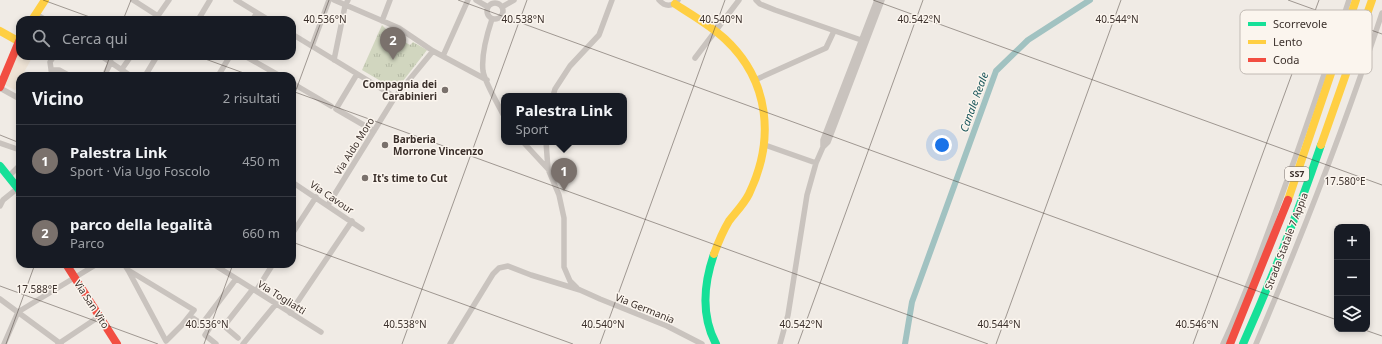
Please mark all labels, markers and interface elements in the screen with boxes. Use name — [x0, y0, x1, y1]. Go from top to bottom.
legend — [1240, 10, 1372, 74]
text: 40.536°N — [303, 12, 347, 26]
text: 40.538°N — [501, 12, 545, 26]
text: 40.540°N — [699, 12, 743, 26]
text: 40.542°N — [897, 12, 941, 26]
text: 40.544°N — [1095, 12, 1139, 26]
search box — [16, 16, 296, 60]
text: Scorrevole — [1273, 16, 1327, 31]
icon: search — [30, 27, 52, 49]
pin: 2 — [380, 27, 406, 60]
text: Cerca qui — [62, 28, 128, 48]
text: Lento — [1273, 34, 1303, 49]
text: Coda — [1273, 52, 1300, 67]
water label: Canale Reale — [956, 69, 992, 134]
place label: Compagnia dei Carabinieri — [363, 77, 437, 103]
marker: Compagnia dei Carabinieri — [440, 85, 450, 95]
text: Vicino — [32, 87, 84, 110]
text: 2 risultati — [223, 89, 280, 107]
popup — [501, 93, 627, 145]
text: Palestra Link — [516, 100, 612, 120]
street label: Via Aldo Moro — [331, 114, 377, 178]
text: Sport — [516, 120, 549, 138]
place label: Barberia Morrone Vincenzo — [393, 132, 484, 158]
your location — [932, 135, 952, 155]
marker: Barberia Morrone Vincenzo — [380, 140, 390, 150]
text: Palestra Link — [70, 142, 167, 162]
text: 1 — [41, 152, 49, 170]
text: 450 m — [242, 152, 280, 170]
pin: 1 — [551, 158, 577, 191]
text: Sport · Via Ugo Foscolo — [70, 162, 210, 180]
road number: SS7 — [1285, 167, 1309, 181]
place label: It's time to Cut — [373, 171, 448, 185]
marker: It's time to Cut — [360, 173, 370, 183]
text: 17.580°E — [1324, 174, 1366, 188]
street label: Via Cavour — [307, 177, 357, 217]
street label: Strada Statale 7 Appia — [1261, 190, 1311, 292]
text: parco della legalità — [70, 214, 213, 234]
text: 2 — [41, 224, 49, 242]
text: 660 m — [242, 224, 280, 242]
map controls — [1334, 224, 1370, 332]
button: + — [1334, 224, 1370, 260]
text: Parco — [70, 234, 104, 252]
button: − — [1334, 260, 1370, 296]
street label: Via San Vito — [71, 277, 113, 331]
street label: Via Togliatti — [255, 277, 309, 317]
text: 17.588°E — [16, 282, 58, 296]
street label: Via Germania — [613, 290, 677, 326]
button: layers — [1334, 296, 1370, 332]
text: 40.536°N — [185, 317, 229, 331]
text: 40.538°N — [383, 317, 427, 331]
text: 40.540°N — [581, 317, 625, 331]
text: 40.542°N — [779, 317, 823, 331]
text: 40.544°N — [977, 317, 1021, 331]
text: 40.546°N — [1175, 317, 1219, 331]

